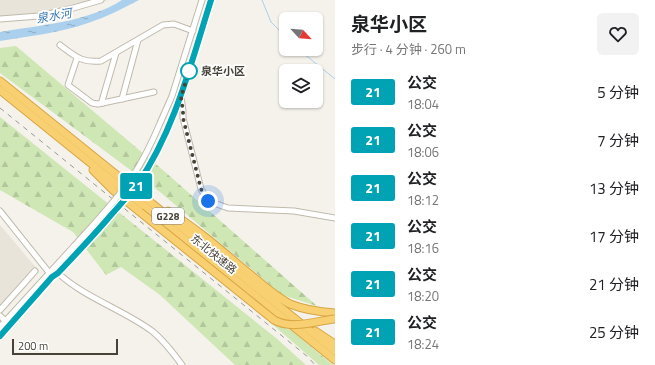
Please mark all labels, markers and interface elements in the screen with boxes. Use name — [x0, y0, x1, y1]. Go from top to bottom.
water label: 泉水河 — [35, 3, 75, 28]
text: 泉华小区 — [351, 9, 427, 38]
north arrow — [279, 12, 323, 56]
map controls — [279, 12, 323, 108]
button: heart — [597, 13, 639, 55]
text: 步行 · 4 分钟 · 260 m — [351, 39, 466, 59]
marker: 泉华小区 — [180, 62, 198, 80]
place label: 泉华小区 — [201, 63, 245, 79]
button: layers — [279, 64, 323, 108]
text: 公交 — [407, 71, 437, 94]
text: 21 — [365, 81, 381, 102]
text: 5 分钟 — [597, 81, 639, 104]
text: 18:04 — [407, 94, 439, 114]
text: 公交 — [407, 119, 437, 142]
text: 21 — [365, 129, 381, 150]
text: 7 分钟 — [597, 129, 639, 152]
text: 18:06 — [407, 142, 439, 162]
text: 公交 — [407, 167, 437, 190]
line badge: 21 — [118, 173, 154, 199]
text: 21 — [128, 175, 144, 196]
text: 21 — [365, 177, 381, 198]
text: 13 分钟 — [589, 177, 639, 200]
text: 18:12 — [407, 190, 439, 210]
your location — [198, 191, 218, 211]
road number: G228 — [152, 208, 184, 224]
text: 公交 — [407, 215, 437, 238]
text: 21 — [365, 225, 381, 246]
text: 17 分钟 — [589, 225, 639, 248]
street label: 东北快速路 — [188, 230, 240, 278]
text: 18:16 — [407, 238, 439, 258]
text: 公交 — [407, 263, 437, 286]
text: 21 — [365, 273, 381, 294]
text: 21 分钟 — [589, 273, 639, 296]
text: 18:20 — [407, 286, 439, 306]
text: 公交 — [407, 311, 437, 334]
text: 21 — [365, 321, 381, 342]
text: 25 分钟 — [589, 321, 639, 344]
text: 18:24 — [407, 334, 439, 354]
scale bar — [12, 337, 118, 356]
text: 200 m — [18, 338, 48, 354]

